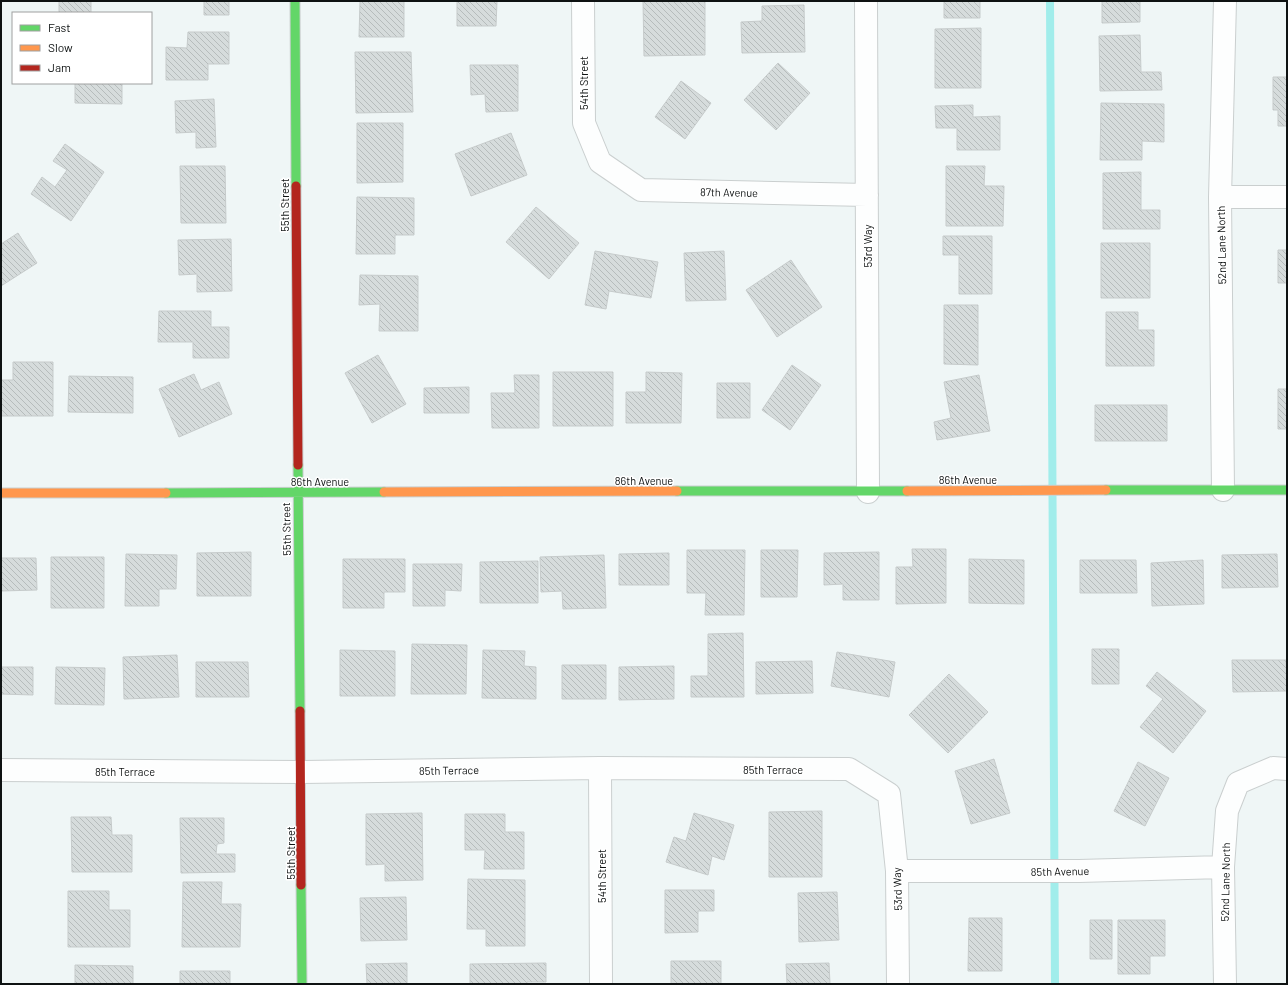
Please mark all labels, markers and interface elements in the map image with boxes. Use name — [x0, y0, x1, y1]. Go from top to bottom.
legend — [12, 12, 152, 84]
text: Fast — [48, 20, 71, 34]
text: Slow — [48, 40, 73, 54]
street label: 54th Street — [577, 56, 590, 110]
text: Jam — [48, 60, 71, 74]
street label: 55th Street — [278, 178, 291, 232]
street label: 87th Avenue — [700, 185, 758, 199]
street label: 52nd Lane North — [1214, 205, 1228, 285]
street label: 53rd Way — [861, 224, 874, 268]
street label: 86th Avenue — [939, 473, 997, 486]
street label: 86th Avenue — [615, 474, 673, 487]
street label: 86th Avenue — [291, 475, 349, 488]
street label: 55th Street — [279, 502, 293, 556]
street label: 85th Terrace — [419, 763, 479, 777]
street label: 85th Terrace — [743, 763, 803, 776]
street label: 85th Terrace — [95, 765, 155, 778]
street label: 55th Street — [284, 826, 297, 880]
street label: 52nd Lane North — [1218, 842, 1232, 922]
street label: 54th Street — [595, 849, 608, 903]
street label: 85th Avenue — [1031, 864, 1089, 878]
street label: 53rd Way — [890, 867, 904, 911]

